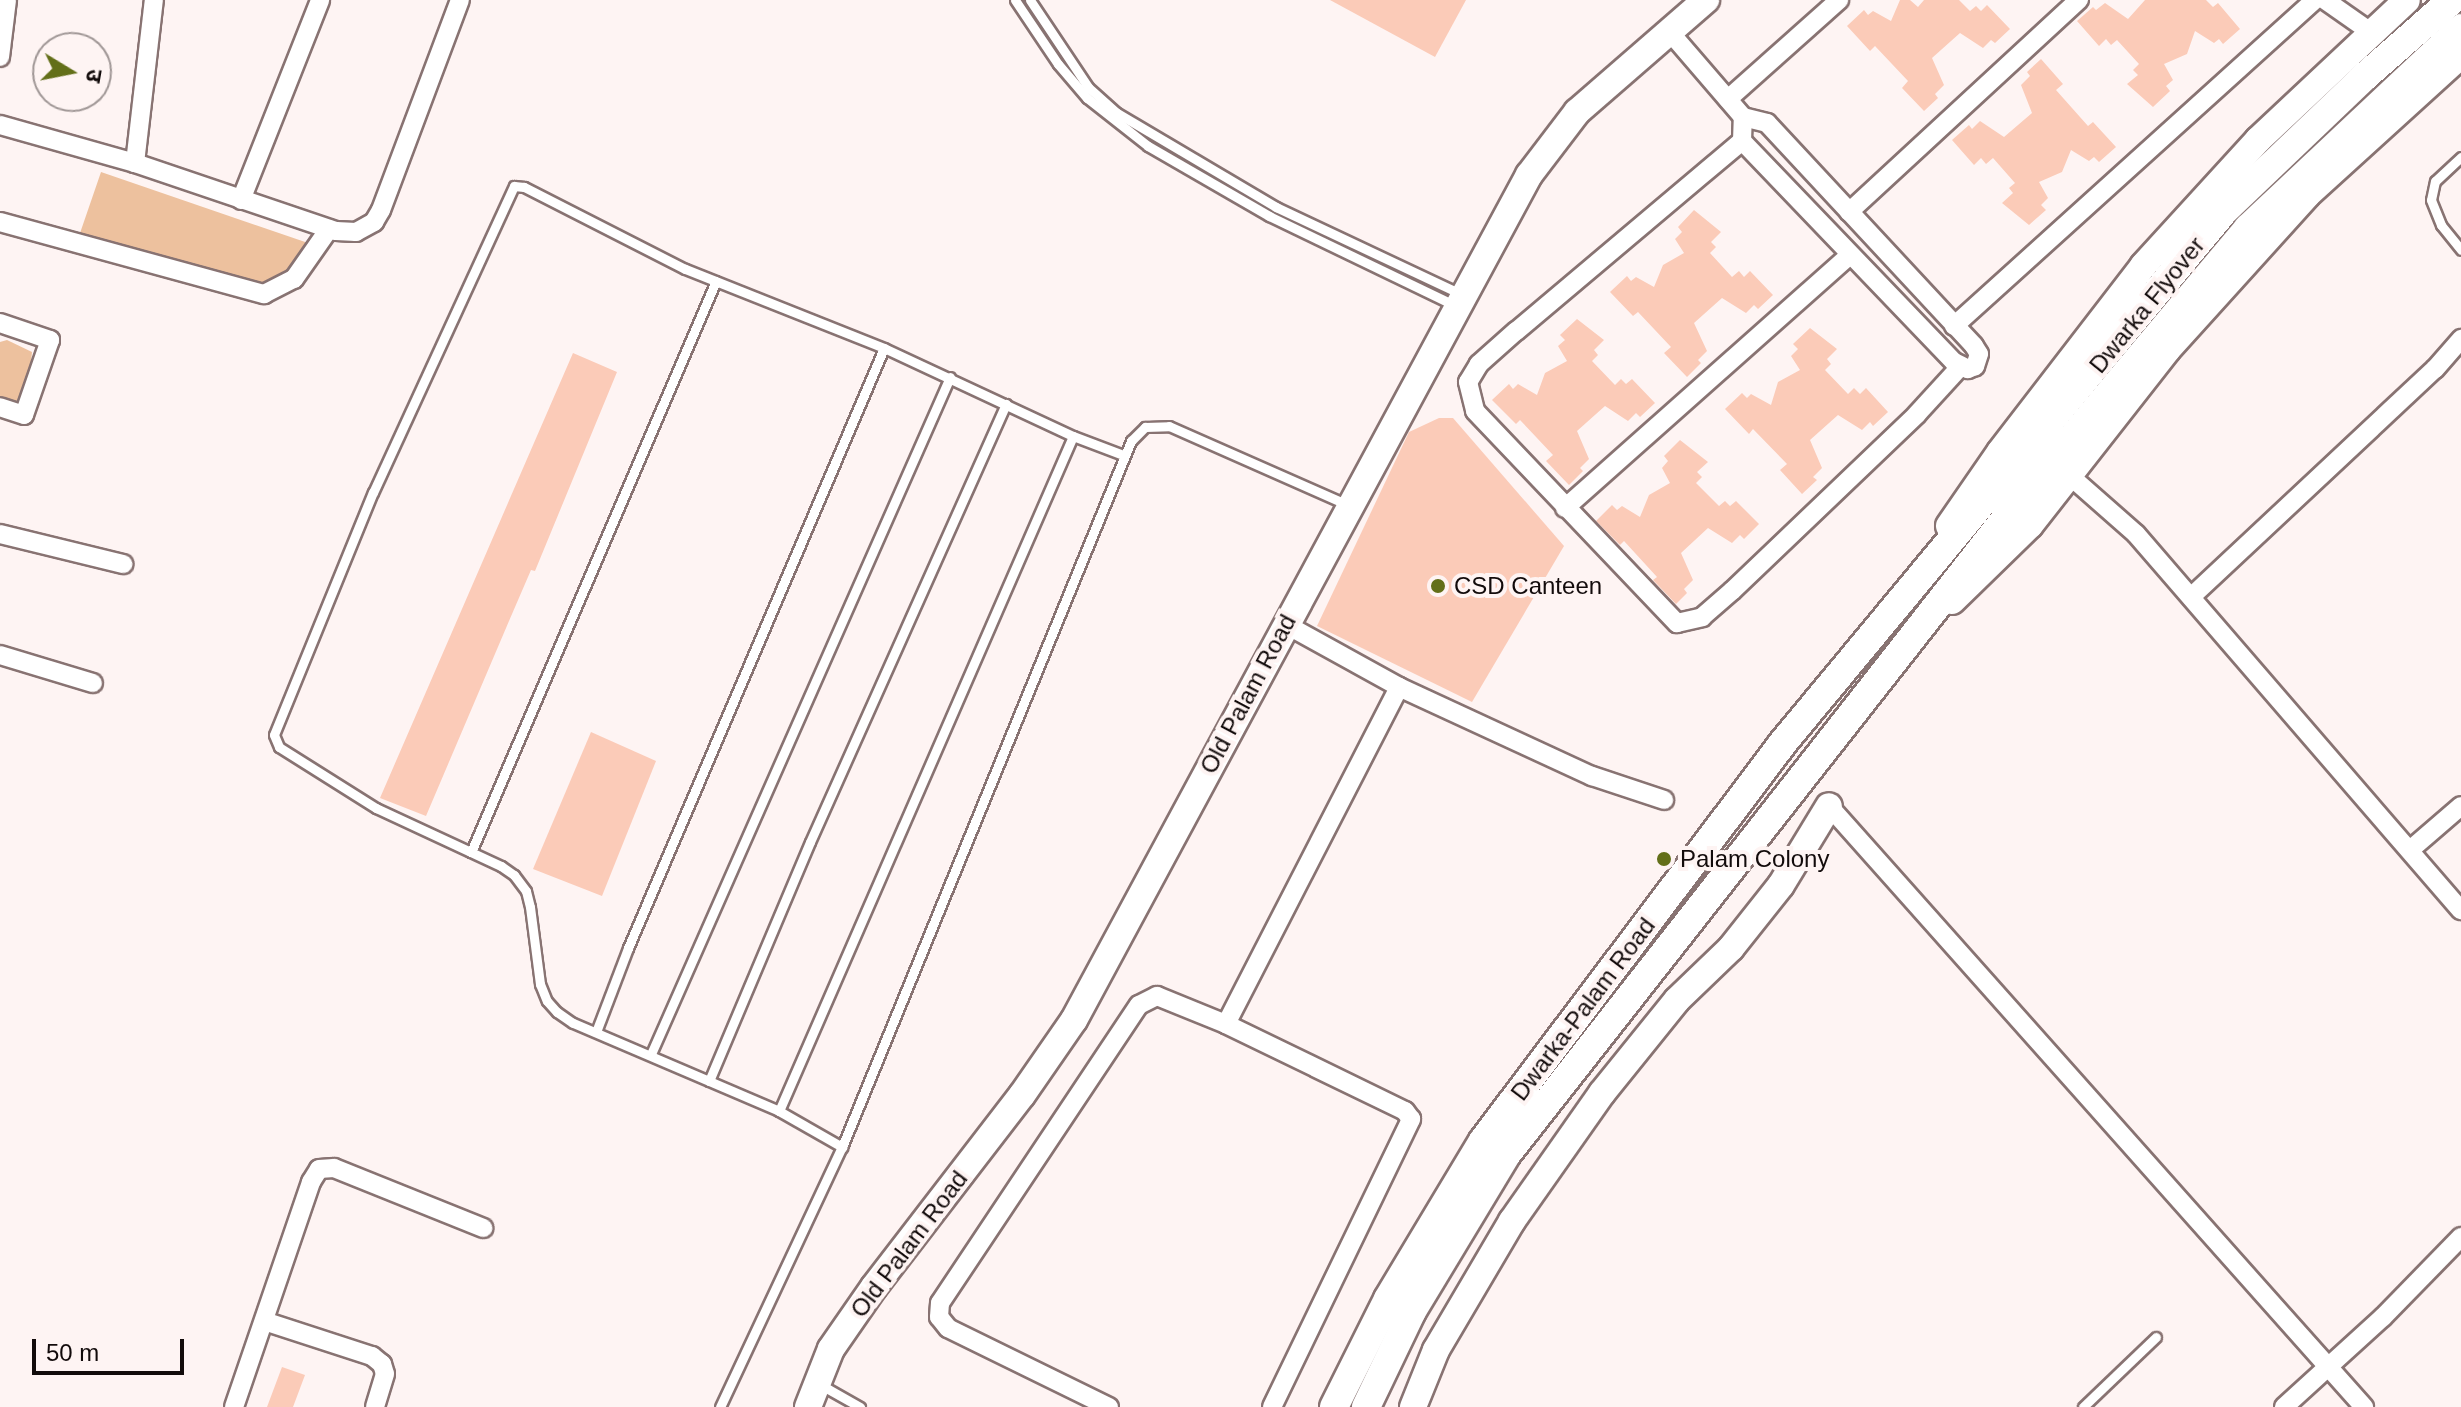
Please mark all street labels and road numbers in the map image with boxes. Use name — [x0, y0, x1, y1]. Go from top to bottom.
street label: Dwarka Flyover — [2083, 231, 2211, 379]
street label: Old Palam Road — [1194, 610, 1302, 778]
street label: Dwarka-Palam Road — [1505, 912, 1661, 1106]
street label: Old Palam Road — [845, 1165, 973, 1323]

